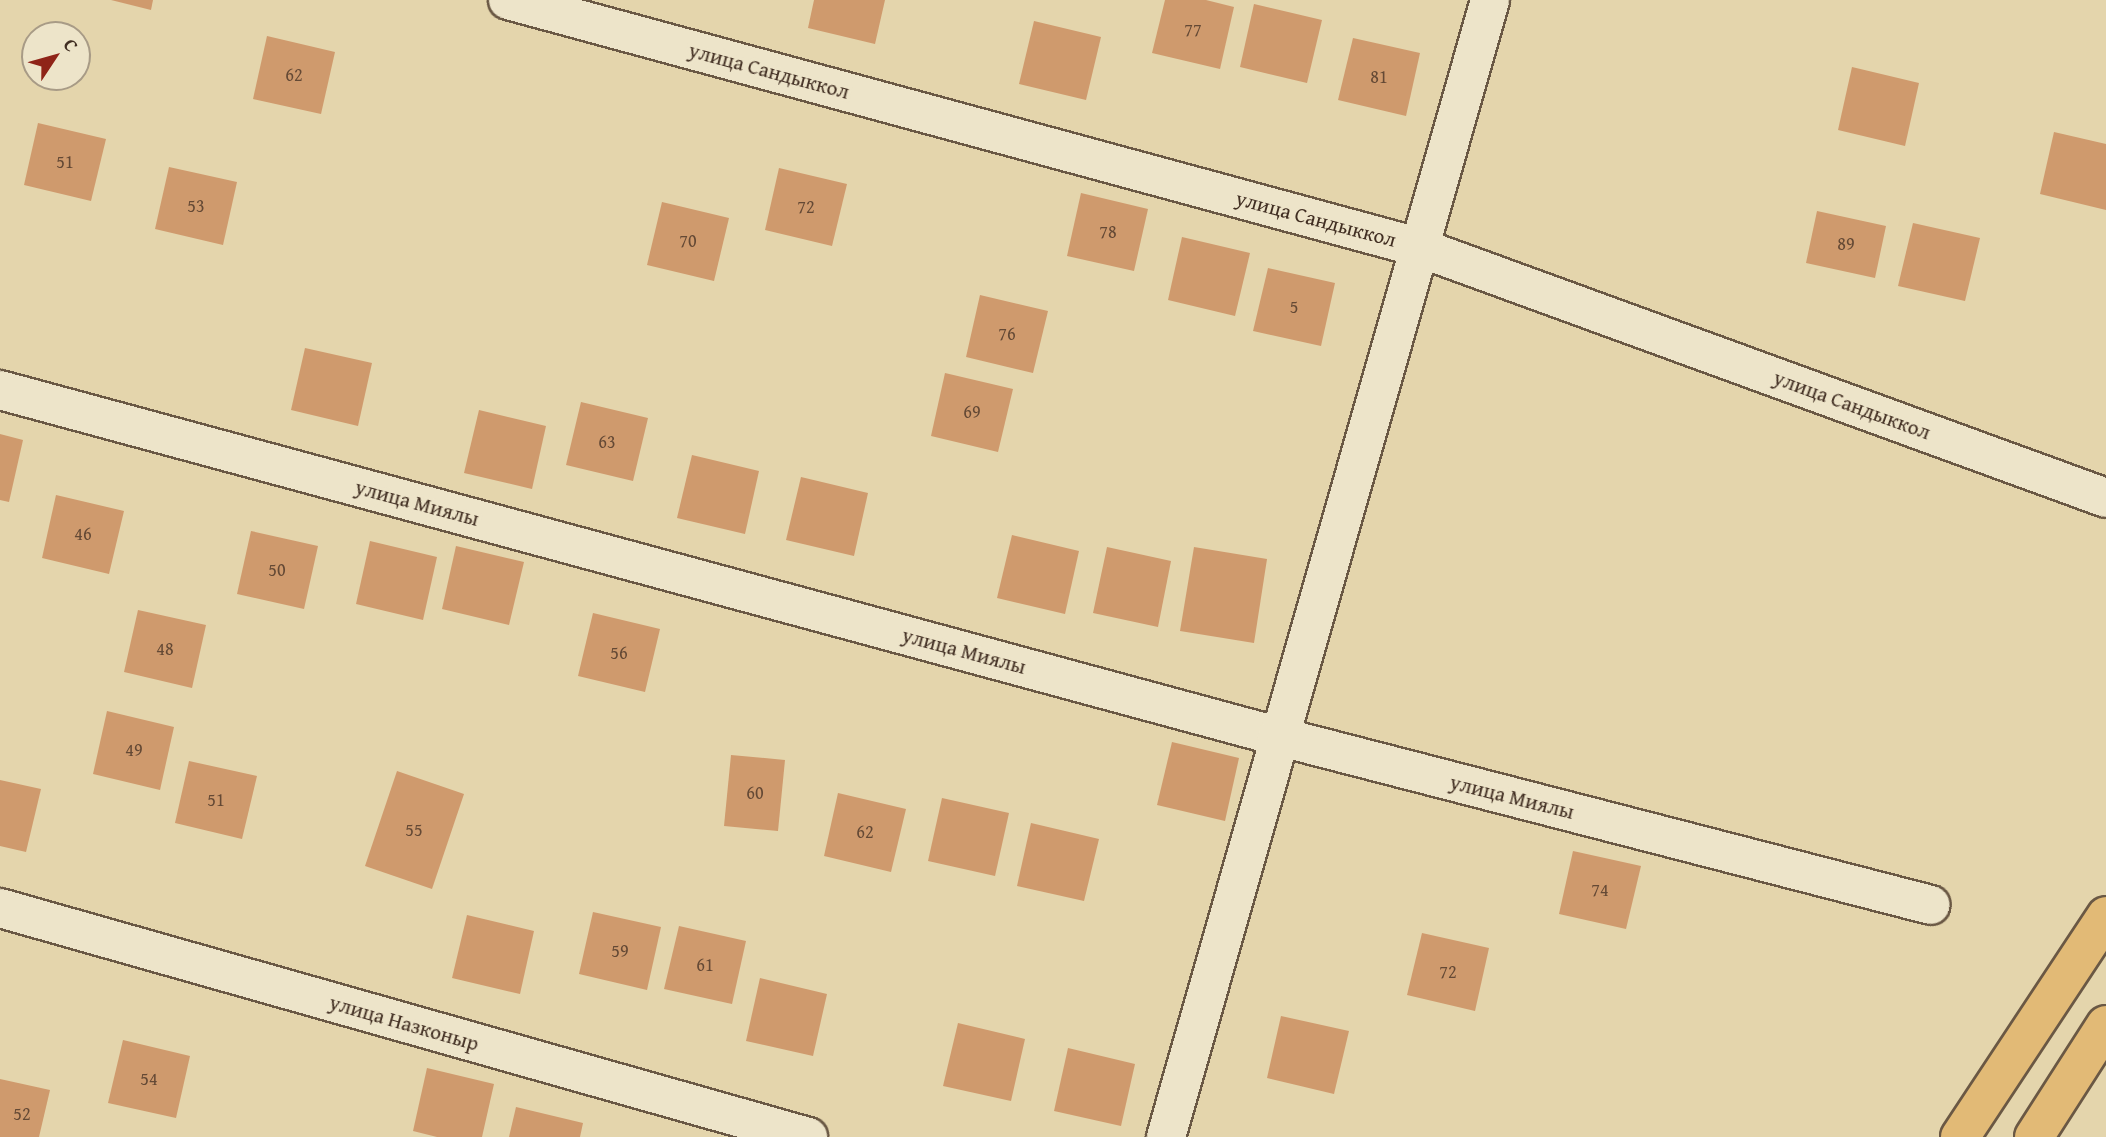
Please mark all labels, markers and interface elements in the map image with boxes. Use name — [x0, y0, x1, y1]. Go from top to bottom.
house number: 77 — [1184, 19, 1202, 41]
north arrow — [21, 21, 91, 91]
text: С — [57, 32, 86, 57]
street label: улица Сандыккол — [686, 37, 852, 105]
house number: 62 — [285, 64, 303, 86]
house number: 81 — [1370, 66, 1388, 88]
house number: 51 — [56, 151, 74, 173]
street label: улица Сандыккол — [1233, 185, 1399, 253]
house number: 53 — [187, 195, 205, 217]
house number: 72 — [797, 196, 815, 218]
house number: 78 — [1099, 221, 1117, 243]
house number: 70 — [679, 230, 697, 252]
house number: 89 — [1837, 233, 1855, 255]
house number: 5 — [1290, 296, 1298, 318]
house number: 76 — [998, 323, 1016, 345]
street label: улица Сандыккол — [1770, 365, 1934, 445]
house number: 69 — [963, 401, 981, 423]
house number: 63 — [598, 431, 616, 453]
street label: улица Миялы — [352, 474, 482, 532]
house number: 46 — [74, 523, 92, 545]
house number: 50 — [268, 559, 286, 581]
street label: улица Миялы — [899, 622, 1029, 680]
house number: 48 — [156, 638, 174, 660]
house number: 56 — [610, 642, 628, 664]
house number: 49 — [125, 739, 143, 761]
street label: улица Миялы — [1447, 769, 1577, 825]
house number: 60 — [746, 782, 764, 804]
house number: 51 — [207, 789, 225, 811]
house number: 55 — [405, 819, 423, 841]
house number: 62 — [856, 821, 874, 843]
house number: 74 — [1591, 879, 1609, 901]
house number: 59 — [611, 940, 629, 962]
house number: 61 — [696, 954, 714, 976]
house number: 72 — [1439, 961, 1457, 983]
street label: улица Назконыр — [326, 990, 482, 1056]
house number: 54 — [140, 1068, 158, 1090]
house number: 52 — [13, 1103, 31, 1125]

